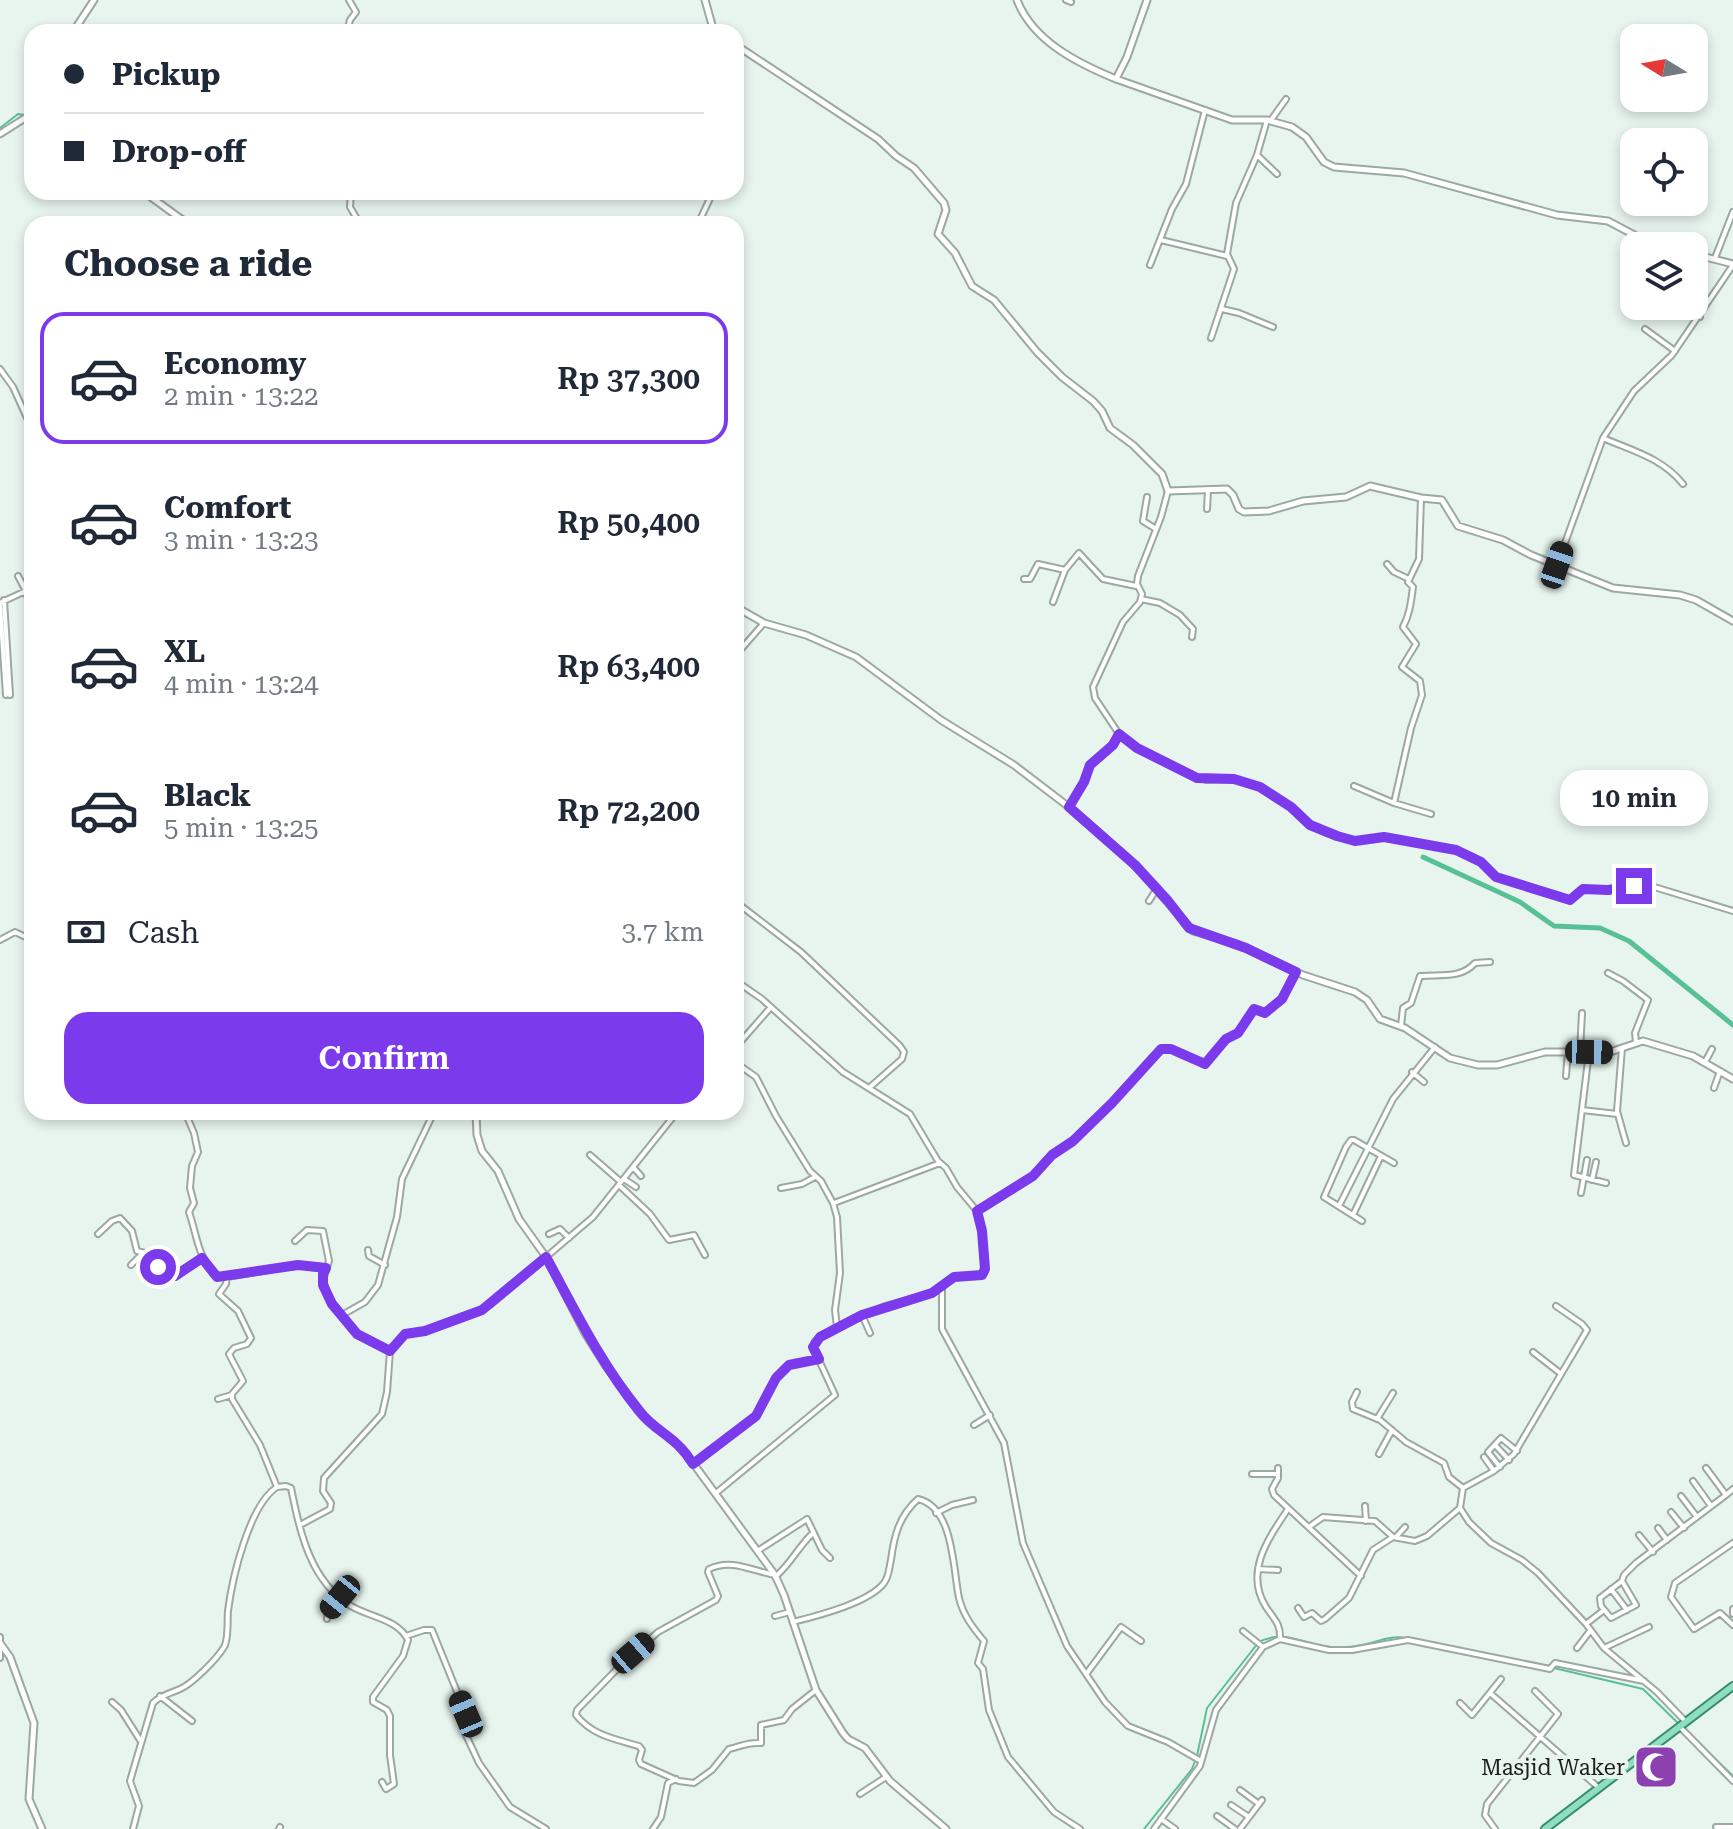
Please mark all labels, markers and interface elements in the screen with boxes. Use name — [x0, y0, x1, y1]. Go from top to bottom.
north arrow — [1620, 24, 1708, 112]
map controls — [1620, 24, 1708, 320]
text: Pickup — [112, 57, 220, 92]
button: locate — [1620, 128, 1708, 216]
text: Drop-off — [112, 134, 246, 169]
button: layers — [1620, 232, 1708, 320]
text: Choose a ride — [64, 243, 312, 285]
icon: car — [68, 342, 140, 414]
text: Economy — [164, 346, 306, 381]
text: Rp 37,300 — [557, 361, 700, 396]
text: 2 min · 13:22 — [164, 381, 319, 411]
icon: car — [68, 486, 140, 558]
text: Comfort — [164, 490, 291, 525]
text: Rp 50,400 — [557, 505, 700, 540]
text: 3 min · 13:23 — [164, 525, 319, 555]
car — [1538, 538, 1576, 592]
icon: car — [68, 630, 140, 702]
text: XL — [164, 634, 205, 669]
text: Rp 63,400 — [557, 649, 700, 684]
text: 4 min · 13:24 — [164, 669, 319, 699]
callout: 10 min — [1560, 770, 1708, 826]
icon: car — [68, 774, 140, 846]
text: Black — [164, 778, 251, 813]
text: 10 min — [1591, 783, 1677, 813]
text: Rp 72,200 — [557, 793, 700, 828]
text: 5 min · 13:25 — [164, 813, 319, 843]
route end — [1616, 868, 1652, 904]
icon: cash — [64, 910, 108, 954]
text: Cash — [128, 915, 199, 950]
text: 3.7 km — [621, 917, 704, 947]
button: Confirm — [64, 1012, 704, 1104]
car — [1565, 1040, 1613, 1064]
route start — [140, 1249, 176, 1285]
car — [316, 1571, 364, 1623]
car — [607, 1628, 659, 1678]
car — [446, 1687, 486, 1741]
mosque icon: Masjid Waker — [1632, 1743, 1680, 1791]
place label: Masjid Waker — [1481, 1755, 1625, 1780]

